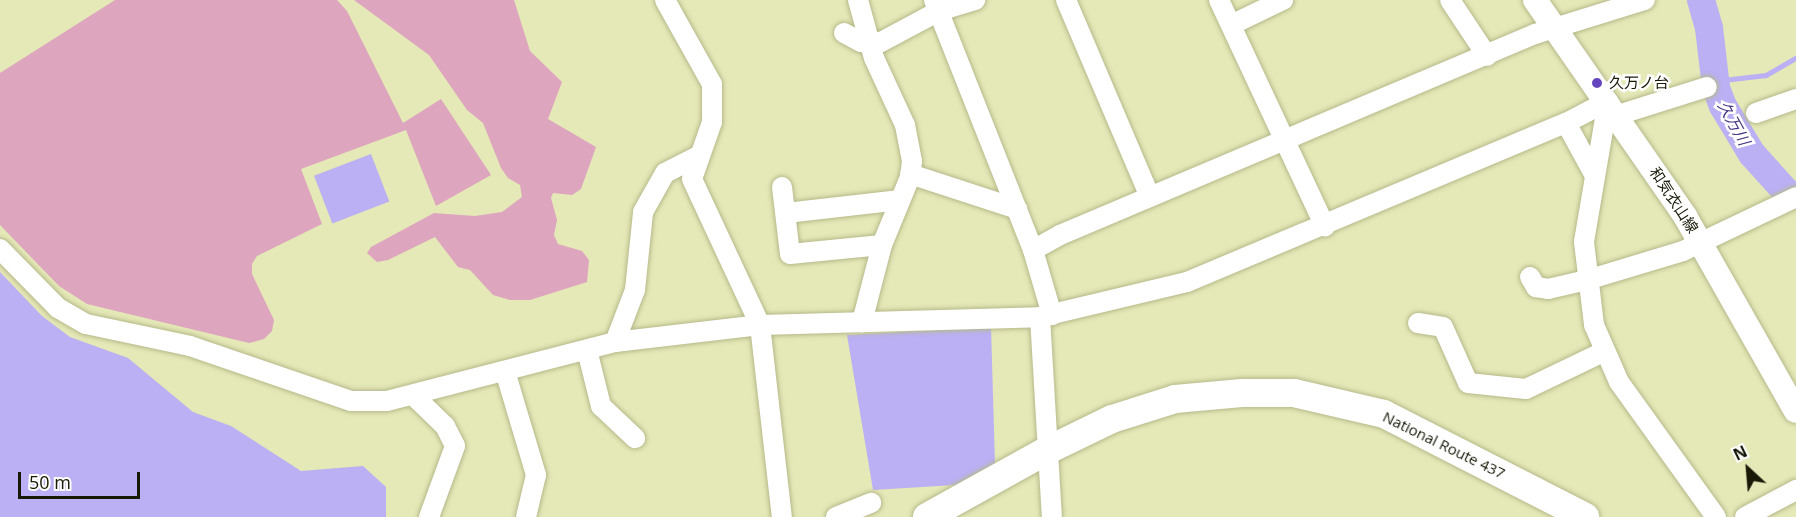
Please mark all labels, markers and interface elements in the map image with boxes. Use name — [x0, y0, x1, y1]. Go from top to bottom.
place label: 久万ノ台 — [1609, 74, 1669, 92]
marker: 久万ノ台 — [1590, 76, 1604, 90]
water label: 久万川 — [1714, 97, 1754, 149]
street label: 和気衣山線 — [1646, 164, 1702, 236]
street label: National Route 437 — [1380, 408, 1508, 482]
north arrow — [1718, 439, 1778, 499]
text: N — [1729, 440, 1751, 466]
scale bar — [21, 460, 142, 498]
text: 50 m — [29, 470, 71, 494]

